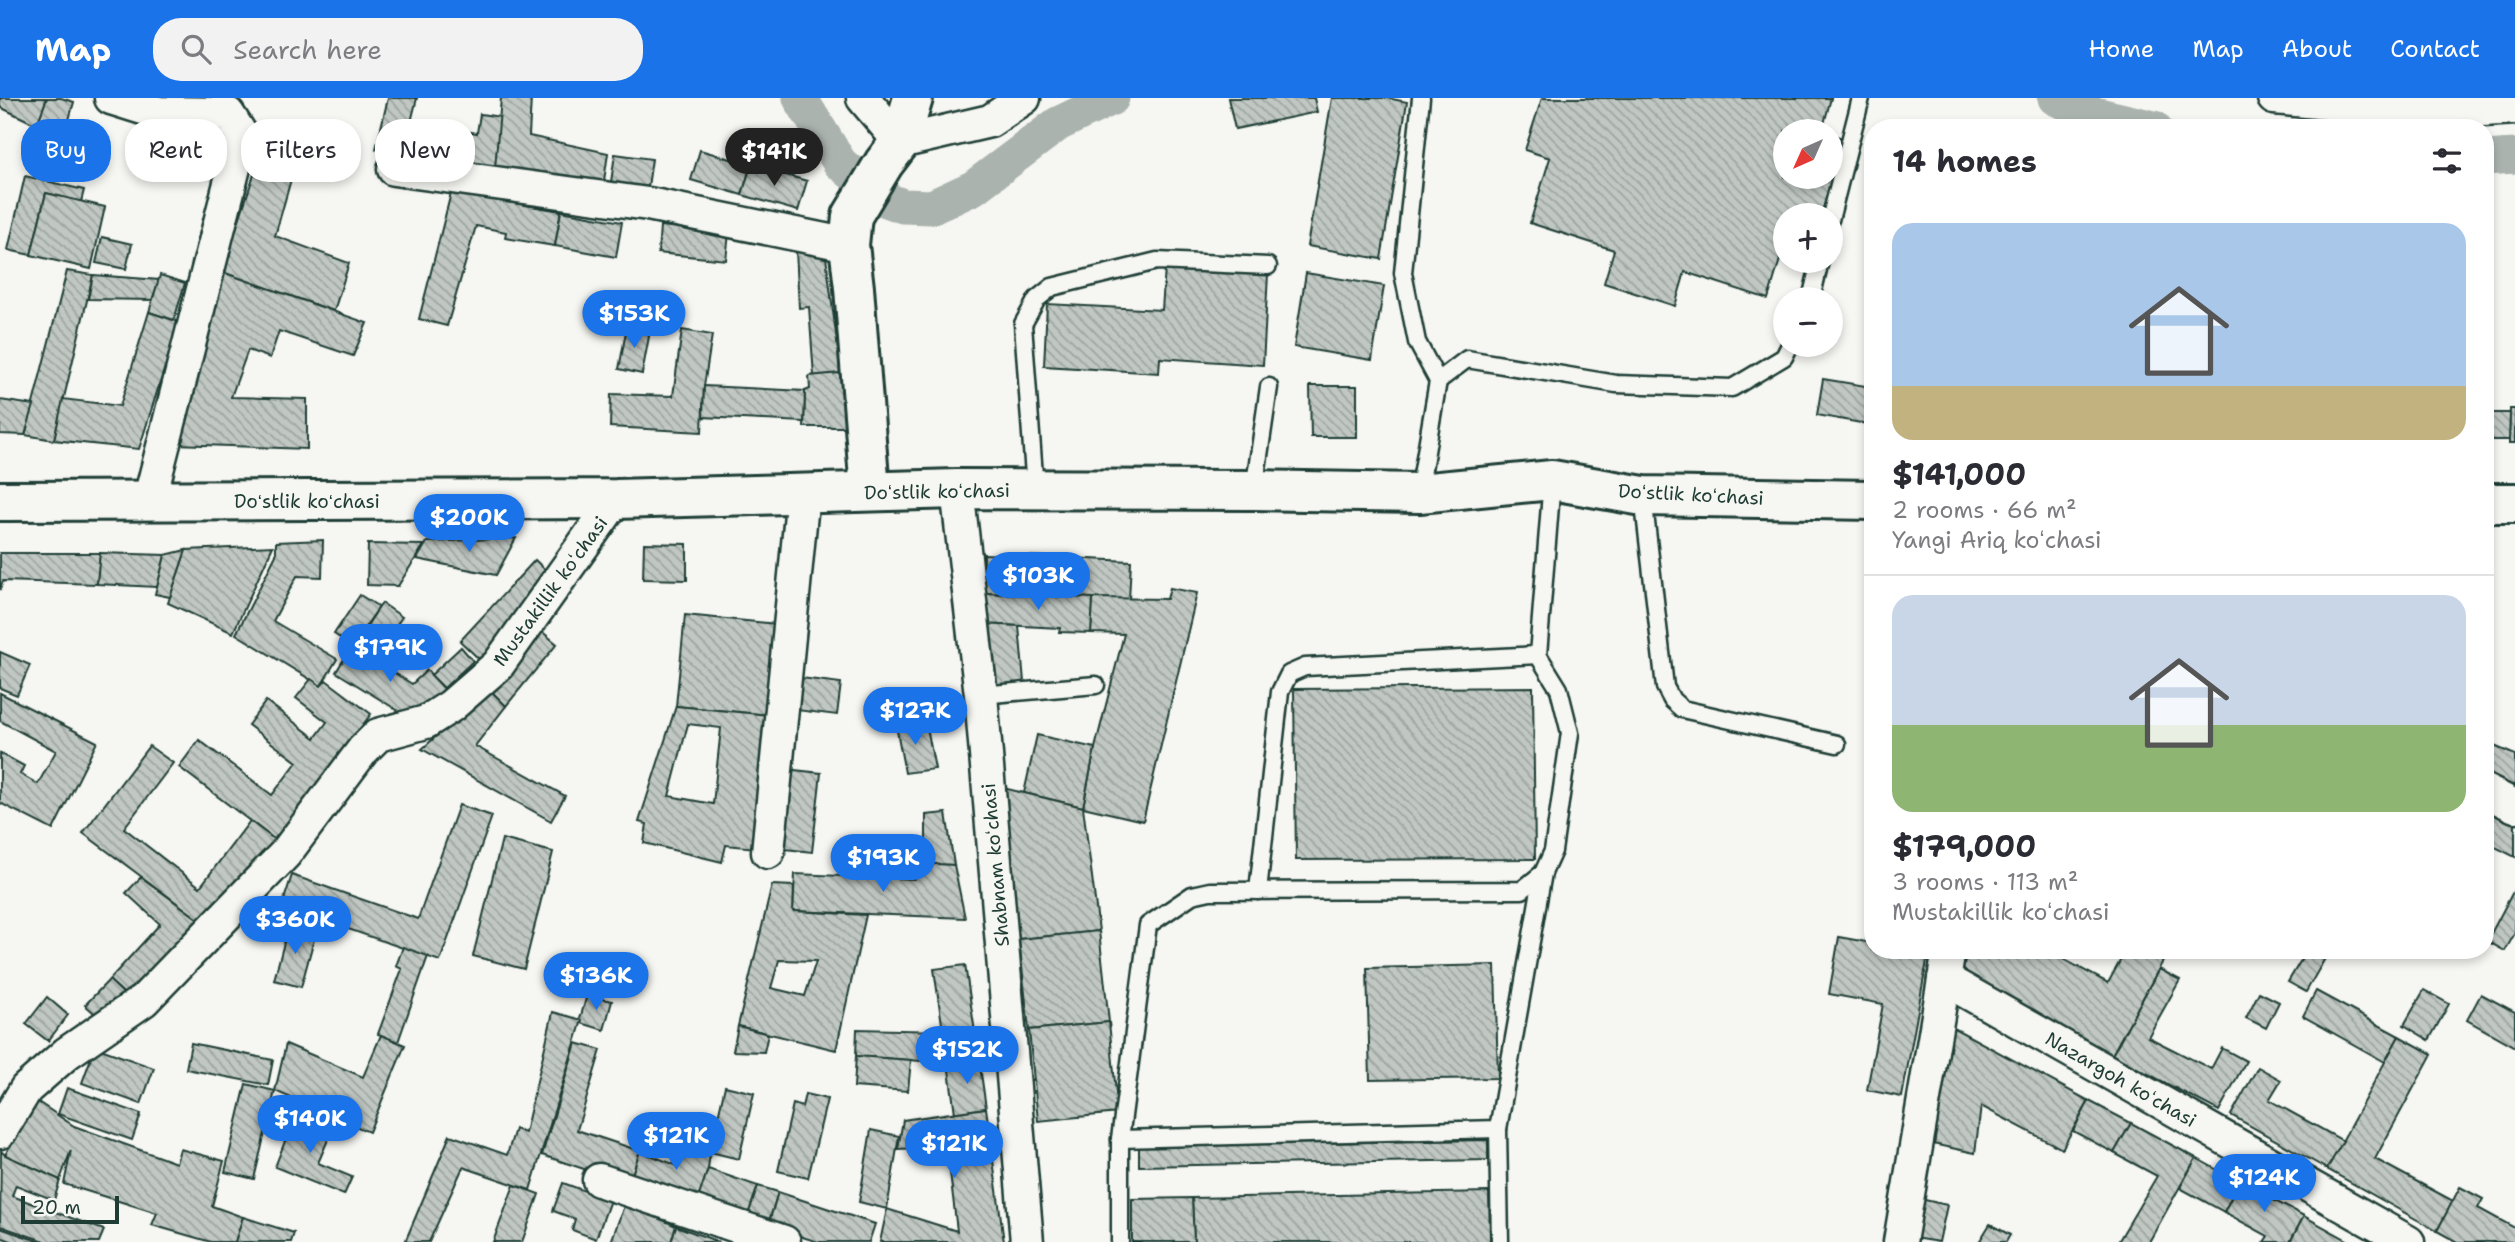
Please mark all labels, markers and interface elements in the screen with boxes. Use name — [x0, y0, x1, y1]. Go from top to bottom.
search box — [153, 18, 643, 81]
text: Map — [35, 27, 111, 72]
icon: search — [177, 30, 215, 68]
text: Search here — [233, 32, 382, 67]
text: Home — [2088, 33, 2154, 65]
text: Map — [2192, 33, 2244, 65]
text: About — [2282, 33, 2352, 65]
text: Contact — [2390, 33, 2480, 65]
chip: Buy — [21, 119, 111, 182]
chip: Rent — [125, 119, 227, 182]
chip: Filters — [241, 119, 361, 182]
chip: New — [375, 119, 475, 182]
north arrow — [1773, 119, 1843, 189]
map controls — [1773, 119, 1843, 357]
pin: $141K — [725, 129, 823, 188]
text: $141K — [741, 136, 807, 166]
text: 14 homes — [1892, 141, 2037, 182]
icon: filters — [2428, 142, 2466, 180]
button: + — [1773, 203, 1843, 273]
icon: home — [2116, 268, 2242, 394]
button: − — [1773, 287, 1843, 357]
pin: $153K — [585, 290, 683, 350]
text: $153K — [598, 298, 670, 328]
text: $141,000 — [1892, 454, 2026, 495]
street label: Doʻstlik koʻchasi — [864, 478, 1010, 505]
street label: Doʻstlik koʻchasi — [1617, 478, 1765, 511]
street label: Doʻstlik koʻchasi — [234, 489, 380, 514]
pin: $200K — [420, 494, 518, 554]
text: 2 rooms · 66 m² — [1892, 495, 2077, 525]
text: $200K — [430, 502, 508, 532]
street label: Mustakillik koʻchasi — [488, 511, 613, 671]
text: Yangi Ariq koʻchasi — [1892, 525, 2102, 555]
pin: $103K — [989, 552, 1087, 612]
text: $103K — [1002, 560, 1074, 590]
pin: $179K — [341, 624, 439, 684]
text: $179K — [354, 632, 426, 662]
icon: home — [2116, 640, 2242, 766]
pin: $127K — [866, 688, 964, 747]
text: $127K — [879, 695, 951, 725]
street label: Shabnam koʻchasi — [976, 782, 1015, 948]
text: $179,000 — [1892, 826, 2036, 867]
pin: $193K — [834, 834, 932, 894]
text: $193K — [847, 842, 919, 872]
text: 3 rooms · 113 m² — [1892, 867, 2078, 897]
pin: $360K — [246, 896, 344, 956]
text: Mustakillik koʻchasi — [1892, 897, 2109, 927]
text: $360K — [255, 904, 335, 934]
pin: $136K — [547, 953, 645, 1012]
text: $136K — [560, 960, 632, 990]
pin: $152K — [918, 1026, 1016, 1086]
street label: Nazargoh koʻchasi — [2041, 1026, 2201, 1133]
text: $152K — [932, 1034, 1002, 1064]
pin: $140K — [261, 1096, 359, 1155]
text: $140K — [274, 1103, 346, 1133]
pin: $121K — [627, 1112, 725, 1172]
text: $121K — [643, 1120, 709, 1150]
pin: $121K — [905, 1121, 1003, 1180]
text: $121K — [921, 1128, 987, 1158]
pin: $124K — [2215, 1154, 2313, 1214]
text: $124K — [2228, 1162, 2300, 1192]
scale bar — [21, 1193, 119, 1225]
text: 20 m — [32, 1195, 81, 1220]

